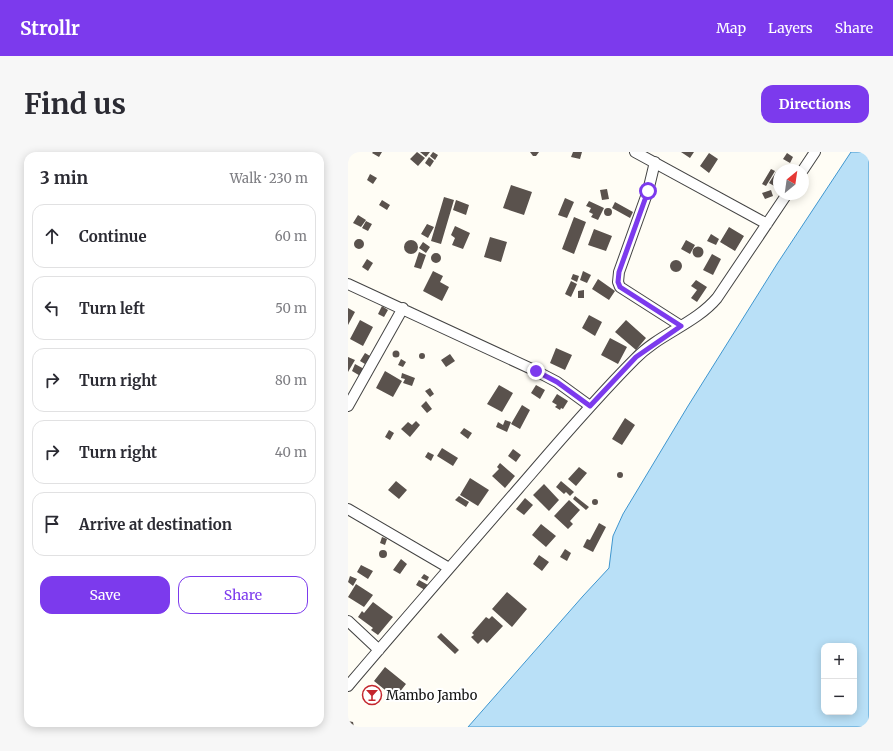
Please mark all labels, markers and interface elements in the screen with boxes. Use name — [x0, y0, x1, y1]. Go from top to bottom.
text: Strollr — [20, 16, 80, 40]
text: Map — [716, 19, 746, 37]
text: Layers — [768, 19, 813, 37]
text: Share — [835, 19, 873, 37]
button: Directions — [761, 85, 869, 123]
text: Find us — [24, 86, 126, 122]
north arrow — [773, 164, 809, 200]
text: 3 min — [40, 167, 88, 189]
text: Walk · 230 m — [230, 170, 308, 187]
route start — [639, 182, 657, 200]
icon: ahead — [41, 225, 63, 247]
text: Continue — [79, 227, 147, 246]
text: 60 m — [275, 228, 307, 245]
icon: left — [41, 297, 63, 319]
text: Turn left — [79, 299, 145, 318]
text: 50 m — [275, 300, 307, 317]
route end — [527, 362, 545, 380]
icon: right — [41, 369, 63, 391]
text: Turn right — [79, 371, 157, 390]
text: 80 m — [275, 372, 307, 389]
icon: right — [41, 441, 63, 463]
text: Turn right — [79, 443, 157, 462]
text: 40 m — [275, 444, 307, 461]
icon: arrive — [41, 513, 63, 535]
text: Arrive at destination — [79, 515, 232, 534]
button: Save — [40, 576, 170, 614]
button: Share — [178, 576, 308, 614]
map controls — [821, 643, 857, 715]
button: + — [821, 643, 857, 679]
button: − — [821, 679, 857, 715]
bar icon: Mambo Jambo — [361, 684, 383, 706]
place label: Mambo Jambo — [386, 687, 478, 704]

